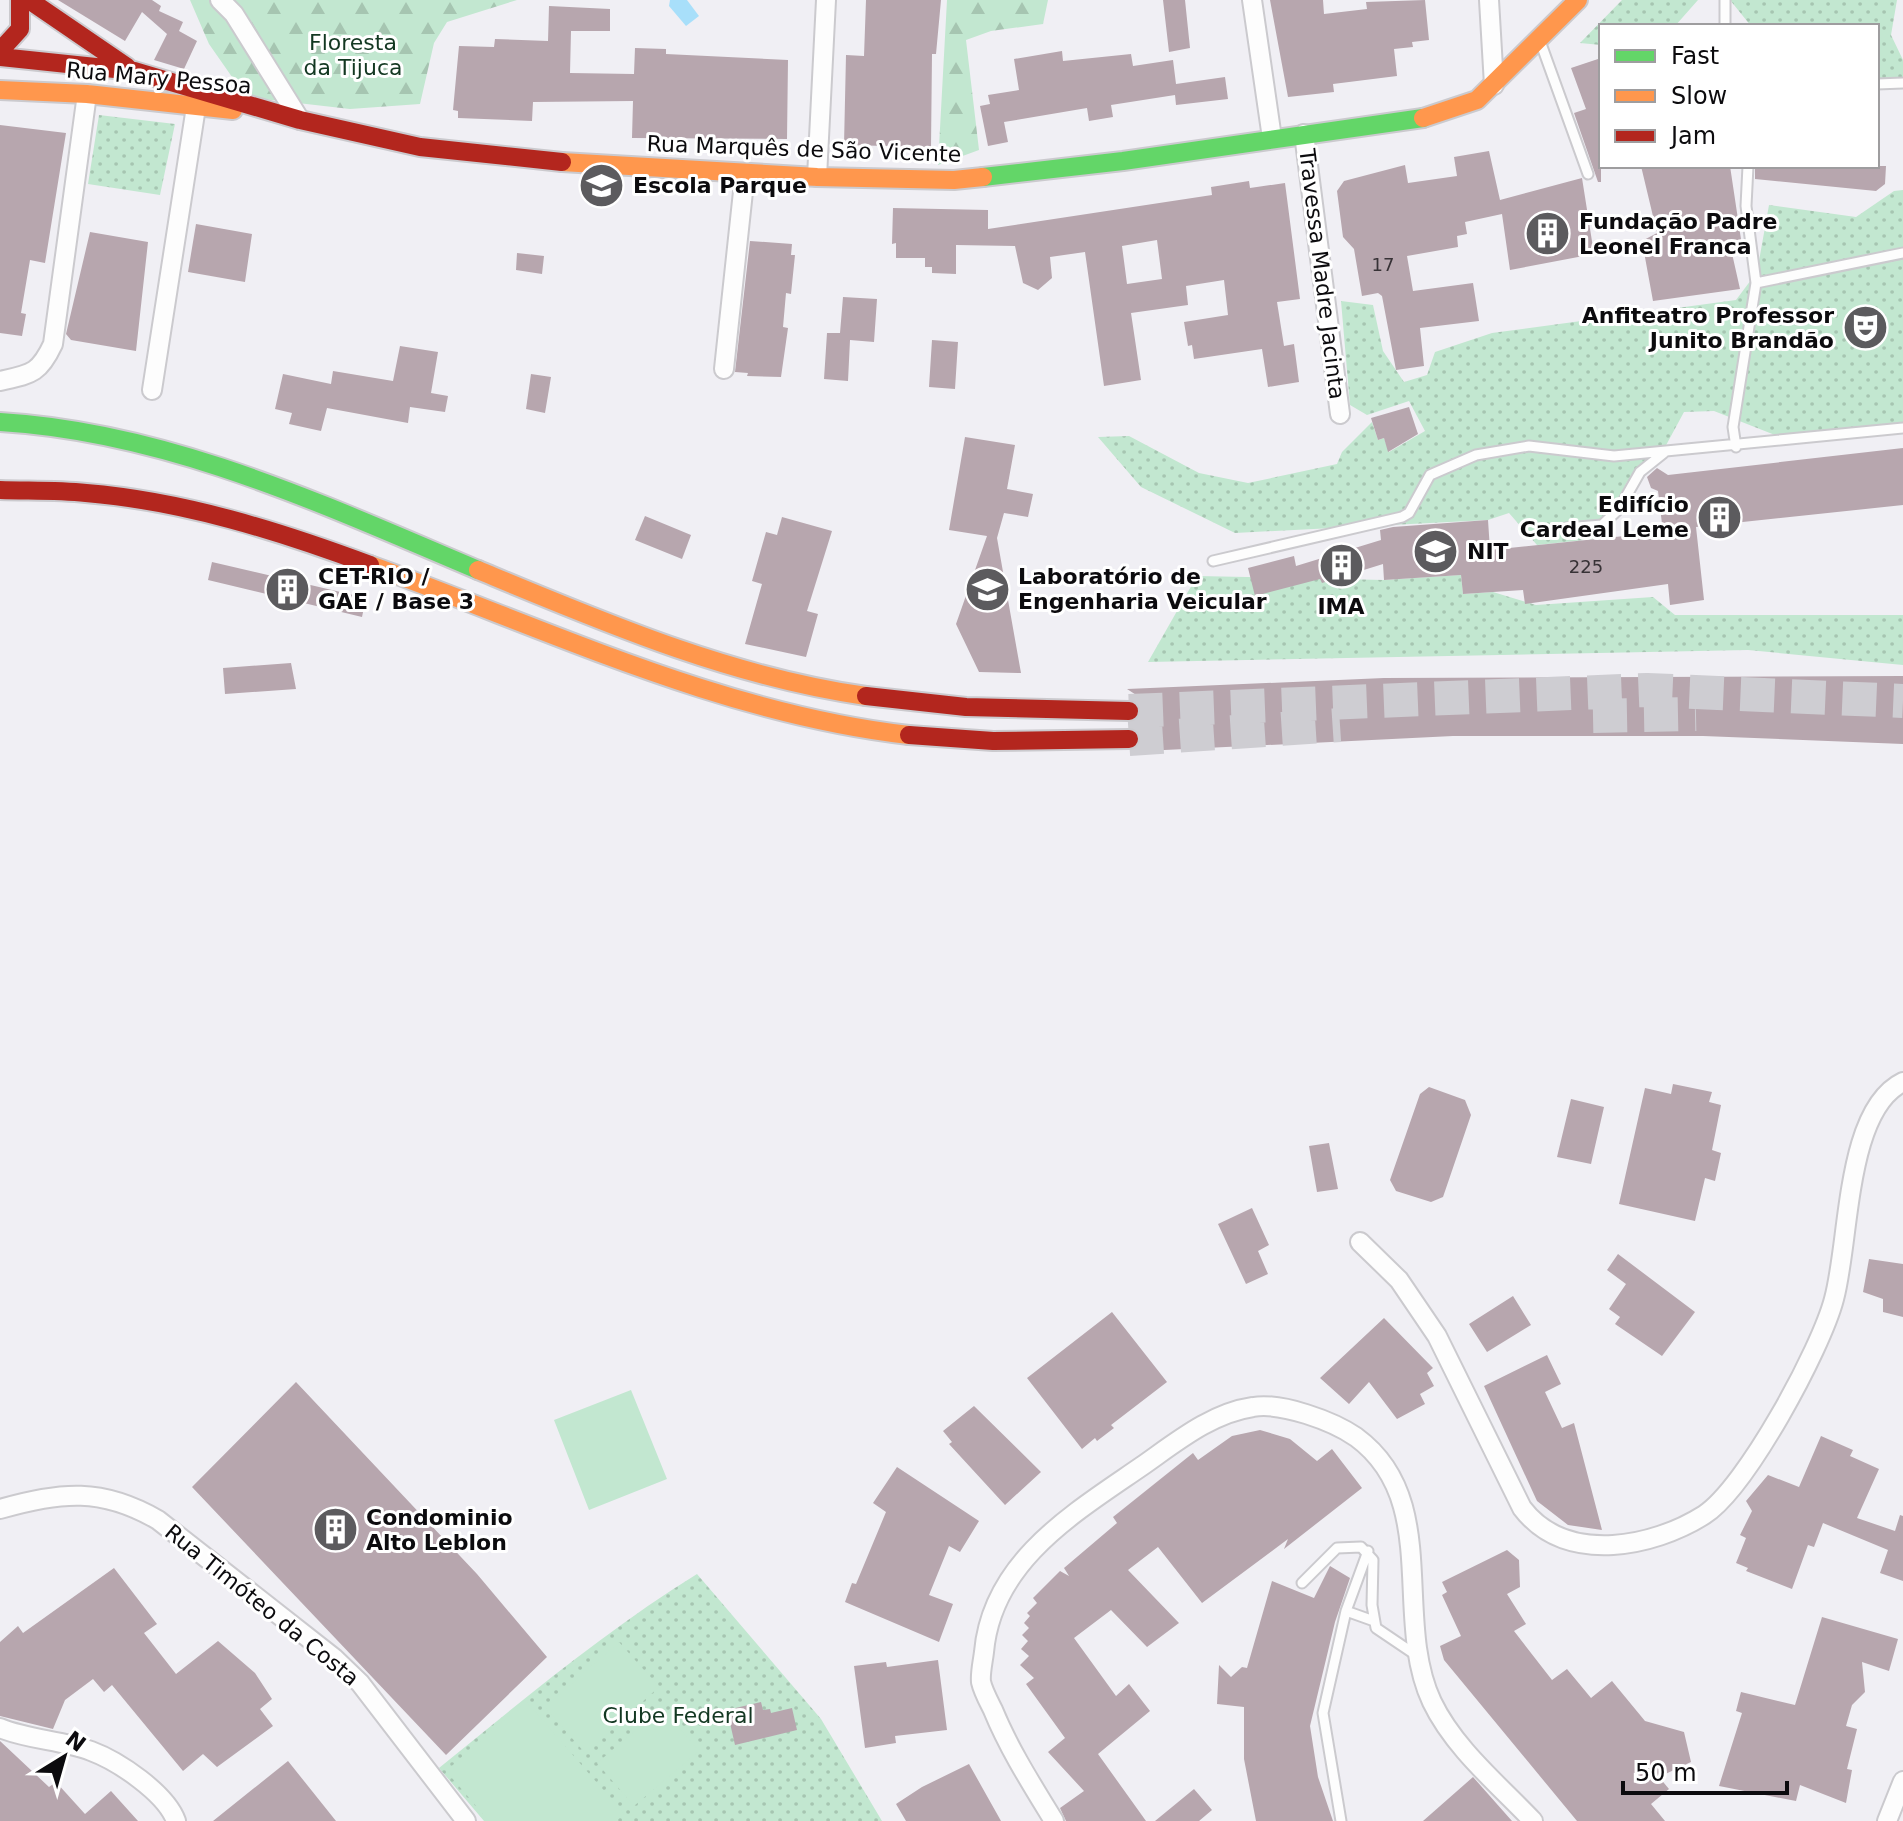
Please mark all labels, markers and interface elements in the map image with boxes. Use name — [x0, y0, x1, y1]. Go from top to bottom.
legend — [1599, 24, 1879, 168]
park label: Floresta da Tijuca — [304, 30, 402, 80]
text: Fast — [1671, 42, 1719, 70]
street label: Rua Mary Pessoa — [65, 57, 253, 99]
text: Slow — [1671, 82, 1727, 110]
text: Jam — [1669, 122, 1716, 150]
street label: Rua Marquês de São Vicente — [646, 131, 962, 167]
street label: Travessa Madre Jacinta — [1294, 146, 1350, 401]
school or university icon: Escola Parque — [578, 161, 626, 209]
place label: Escola Parque — [633, 173, 807, 198]
place label: Fundação Padre Leonel Franca — [1579, 209, 1777, 259]
building icon: Fundação Padre Leonel Franca — [1524, 210, 1572, 258]
house number: 17 — [1372, 254, 1394, 275]
place label: Anfiteatro Professor Junito Brandão — [1582, 303, 1834, 353]
theatre icon: Anfiteatro Professor Junito Brandão — [1841, 304, 1889, 352]
place label: Edifício Cardeal Leme — [1520, 492, 1689, 542]
building icon: Edifício Cardeal Leme — [1696, 493, 1744, 541]
school or university icon: NIT — [1412, 527, 1460, 575]
place label: NIT — [1467, 539, 1509, 564]
building icon: IMA — [1317, 541, 1365, 589]
house number: 225 — [1569, 556, 1603, 577]
place label: CET-RIO / GAE / Base 3 — [318, 564, 474, 614]
place label: Laboratório de Engenharia Veicular — [1018, 564, 1267, 614]
building icon: CET-RIO / GAE / Base 3 — [263, 565, 311, 613]
school or university icon: Laboratório de Engenharia Veicular — [963, 565, 1011, 613]
place label: IMA — [1317, 594, 1365, 619]
place label: Condominio Alto Leblon — [366, 1505, 513, 1555]
building icon: Condominio Alto Leblon — [311, 1506, 359, 1554]
street label: Rua Timóteo da Costa — [160, 1519, 364, 1691]
park label: Clube Federal — [602, 1703, 754, 1728]
north arrow — [24, 1717, 104, 1797]
text: N — [61, 1726, 91, 1757]
scale bar — [1623, 1745, 1787, 1795]
text: 50 m — [1635, 1759, 1697, 1787]

